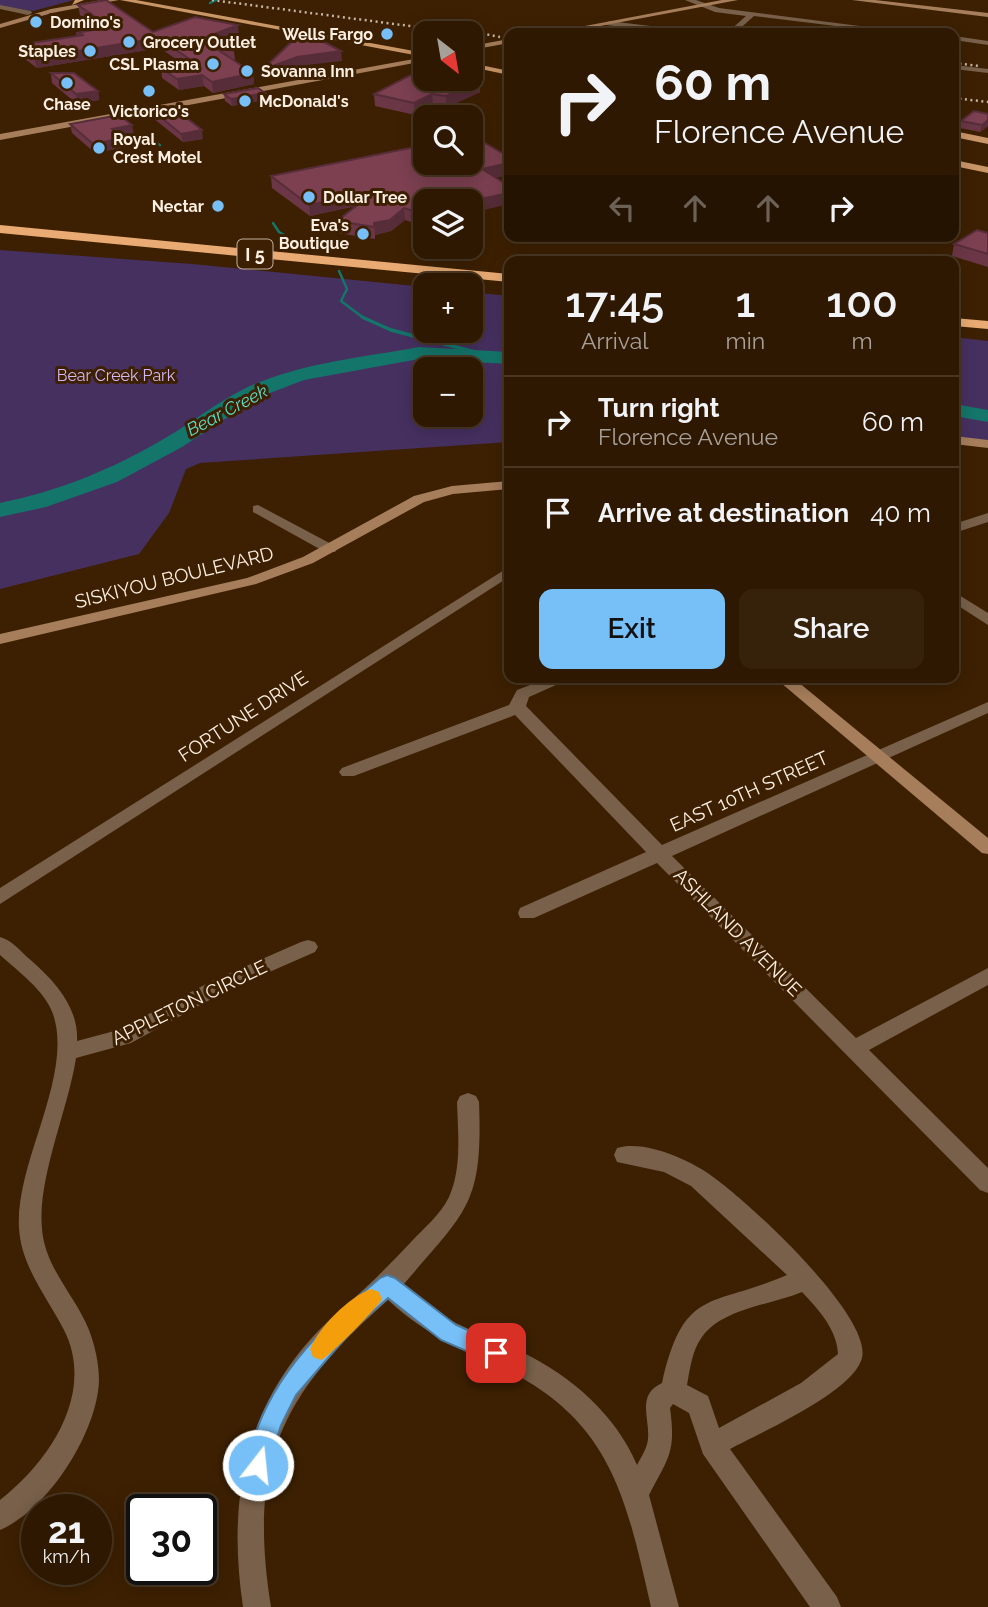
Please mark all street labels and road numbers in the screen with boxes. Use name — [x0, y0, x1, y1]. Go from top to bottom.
road number: I 5 — [238, 240, 272, 268]
street label: SISKIYOU BOULEVARD — [72, 542, 276, 612]
street label: FORTUNE DRIVE — [174, 666, 312, 766]
street label: EAST 10TH STREET — [666, 746, 832, 836]
street label: ASHLAND AVENUE — [670, 864, 806, 1000]
street label: APPLETON CIRCLE — [108, 955, 270, 1049]

